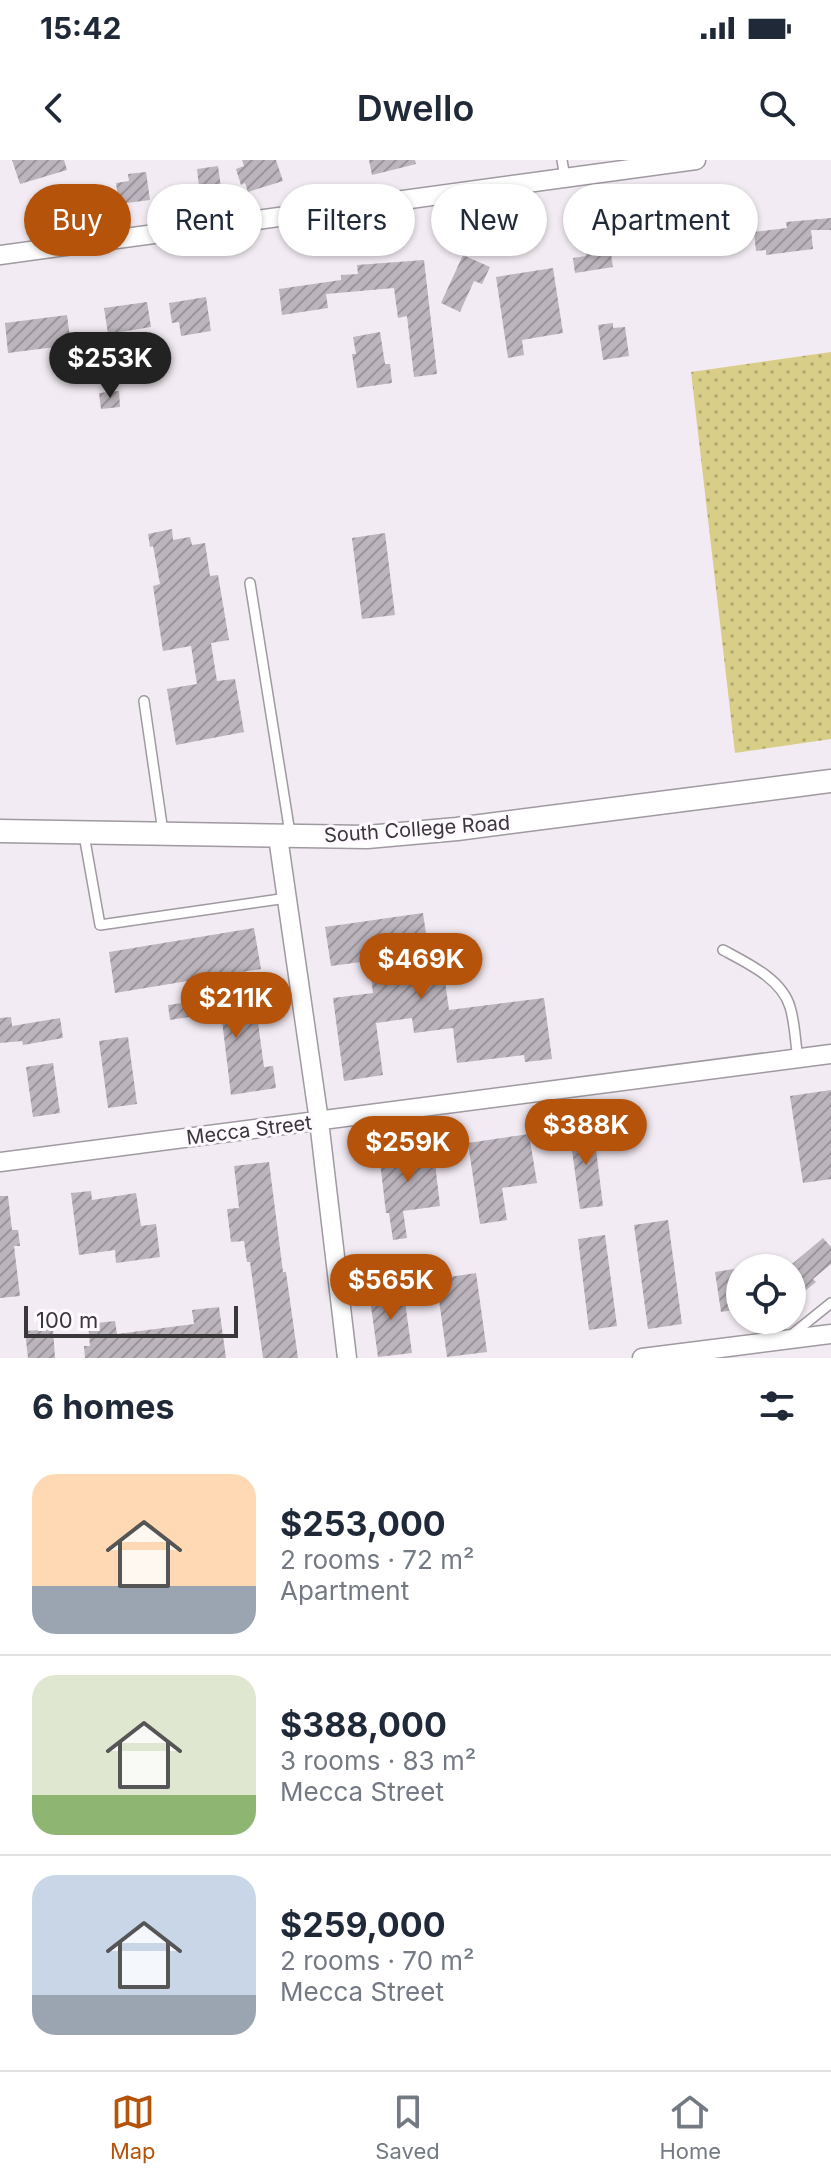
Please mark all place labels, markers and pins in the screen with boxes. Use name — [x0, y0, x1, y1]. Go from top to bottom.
pin: $253K — [54, 332, 166, 400]
pin: $469K — [365, 933, 477, 1001]
pin: $211K — [180, 972, 292, 1040]
pin: $388K — [530, 1099, 642, 1167]
pin: $259K — [352, 1116, 464, 1184]
pin: $565K — [335, 1254, 447, 1322]

